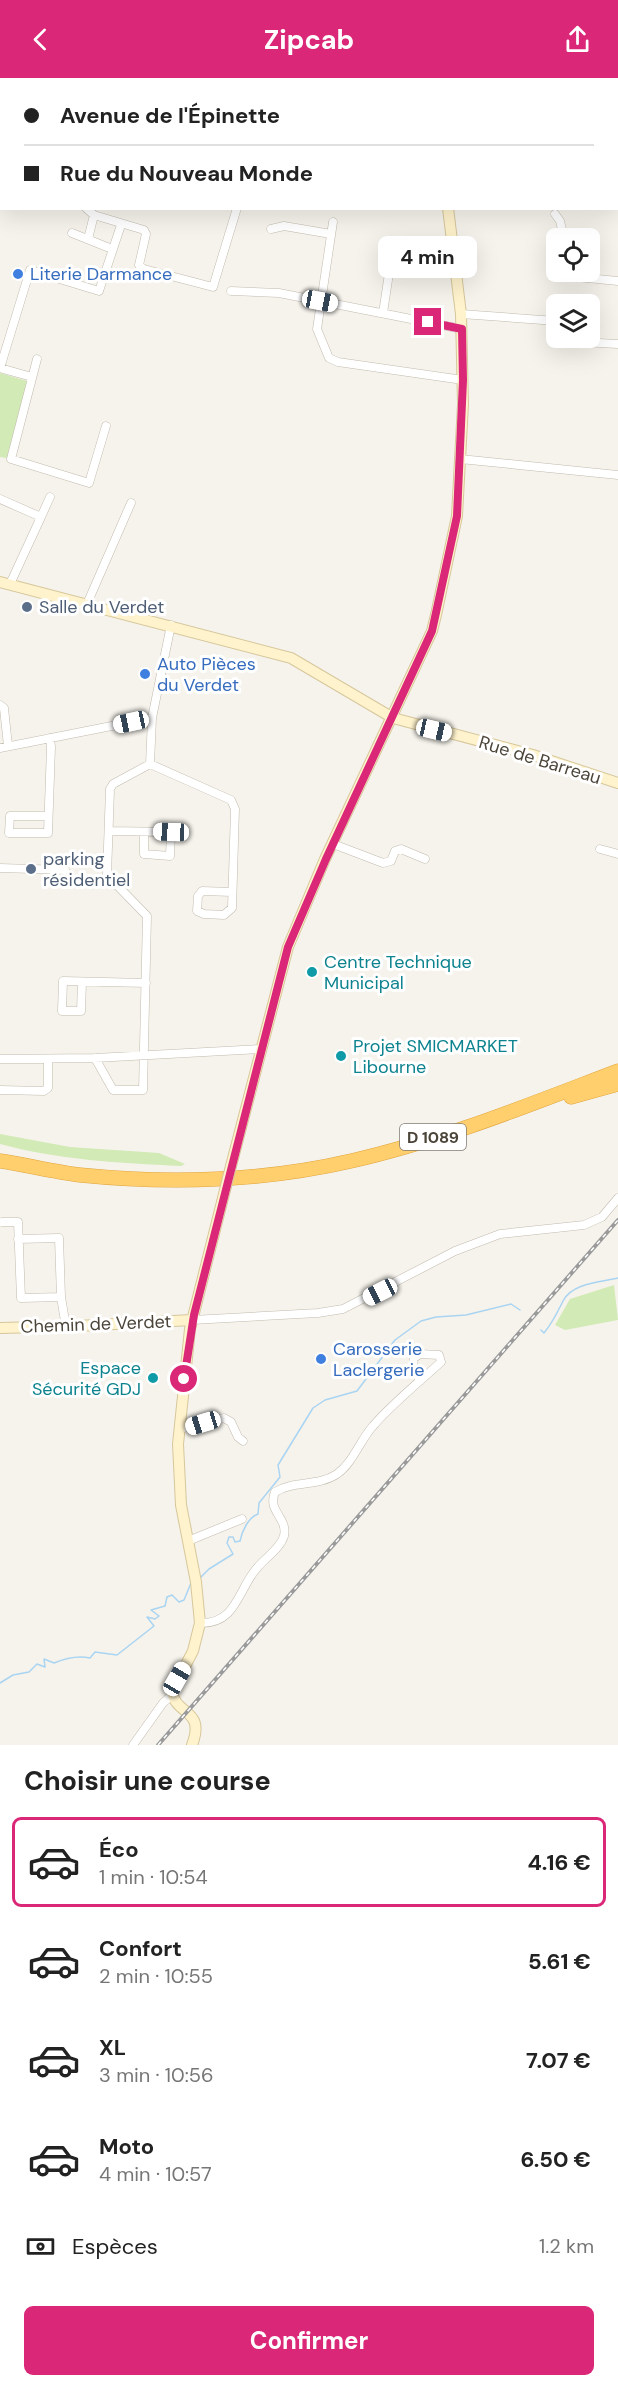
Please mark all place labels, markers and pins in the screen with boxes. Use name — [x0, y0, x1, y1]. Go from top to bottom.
place label: Literie Darmance — [30, 262, 172, 286]
marker: Literie Darmance — [11, 267, 25, 281]
place label: Salle du Verdet — [39, 595, 164, 619]
marker: Salle du Verdet — [20, 600, 34, 614]
place label: Auto Pièces du Verdet — [157, 652, 256, 697]
marker: Auto Pièces du Verdet — [138, 667, 152, 681]
place label: parking résidentiel — [43, 847, 130, 892]
marker: parking résidentiel — [24, 862, 38, 876]
place label: Centre Technique Municipal — [324, 950, 472, 995]
marker: Centre Technique Municipal — [305, 965, 319, 979]
place label: Projet SMICMARKET Libourne — [353, 1034, 518, 1079]
marker: Projet SMICMARKET Libourne — [334, 1049, 348, 1063]
place label: Carosserie Laclergerie — [333, 1337, 424, 1382]
marker: Carosserie Laclergerie — [314, 1352, 328, 1366]
place label: Espace Sécurité GDJ — [32, 1356, 141, 1401]
marker: Espace Sécurité GDJ — [146, 1371, 160, 1385]

